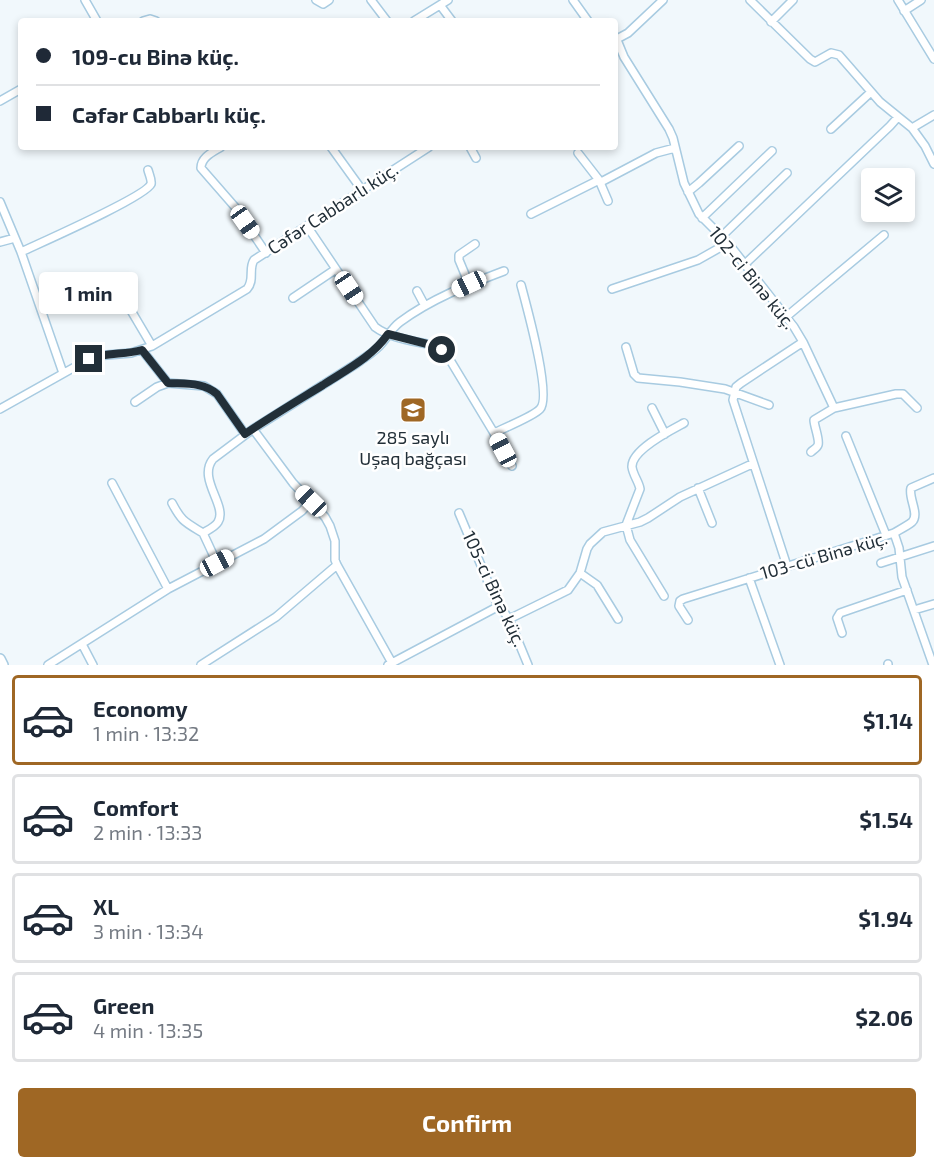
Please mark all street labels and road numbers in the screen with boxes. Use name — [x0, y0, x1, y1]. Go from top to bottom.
street label: Cəfər Cabbarlı küç. — [263, 158, 402, 259]
street label: 102-ci Binə küç. — [704, 222, 801, 334]
street label: 103-cü Binə küç. — [758, 526, 890, 585]
street label: 105-ci Binə küç. — [458, 527, 531, 650]

